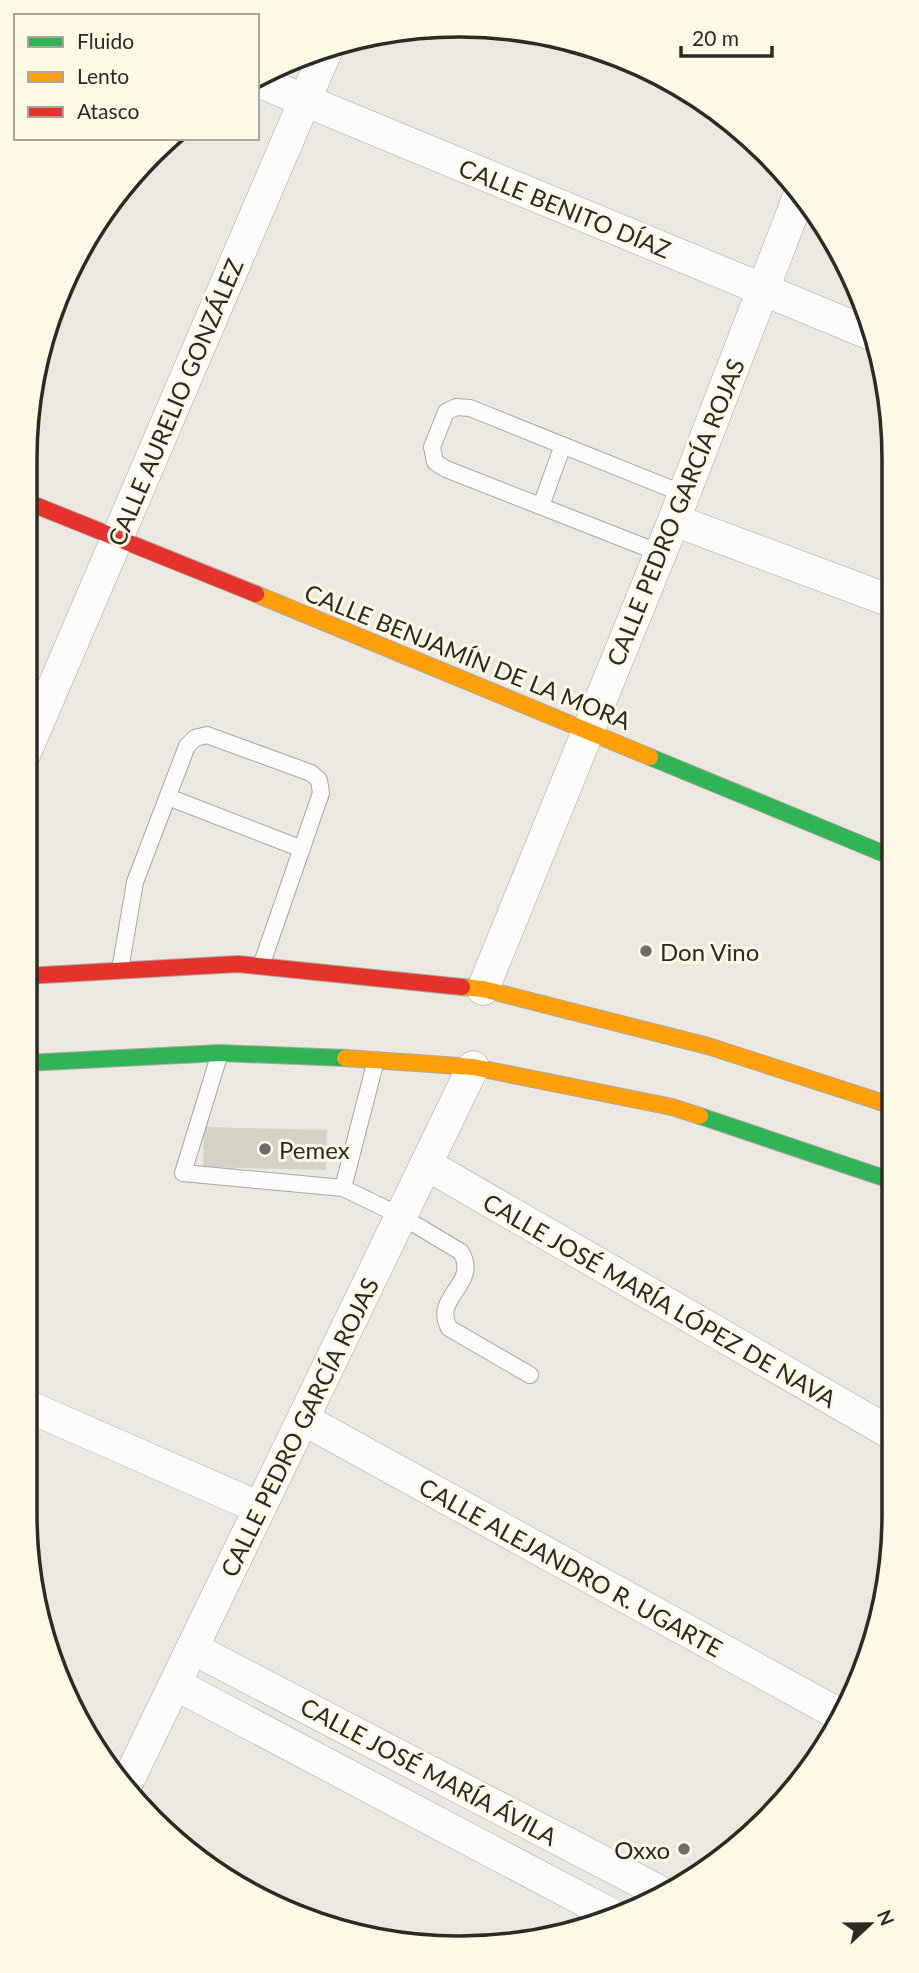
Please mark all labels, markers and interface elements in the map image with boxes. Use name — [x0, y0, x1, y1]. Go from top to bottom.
legend — [14, 14, 259, 140]
scale bar — [681, 14, 772, 58]
text: 20 m — [692, 25, 739, 50]
text: Fluido — [77, 28, 134, 53]
text: Lento — [77, 63, 129, 88]
text: Atasco — [77, 98, 139, 123]
street label: CALLE BENITO DÍAZ — [455, 152, 675, 264]
street label: CALLE AURELIO GONZÁLEZ — [101, 254, 249, 550]
street label: CALLE PEDRO GARCÍA ROJAS — [600, 354, 750, 670]
street label: CALLE BENJAMÍN DE LA MORA — [301, 577, 636, 735]
place label: Don Vino — [660, 937, 759, 966]
marker: Don Vino — [638, 943, 654, 959]
place label: Pemex — [279, 1135, 350, 1164]
marker: Pemex — [257, 1141, 273, 1157]
street label: CALLE JOSÉ MARÍA LÓPEZ DE NAVA — [478, 1187, 842, 1414]
street label: CALLE PEDRO GARCÍA ROJAS — [214, 1273, 384, 1581]
street label: CALLE ALEJANDRO R. UGARTE — [414, 1471, 728, 1663]
street label: CALLE JOSÉ MARÍA ÁVILA — [296, 1691, 563, 1851]
place label: Oxxo — [614, 1835, 670, 1864]
marker: Oxxo — [676, 1841, 692, 1857]
north arrow — [835, 1889, 905, 1959]
text: N — [873, 1906, 900, 1929]

